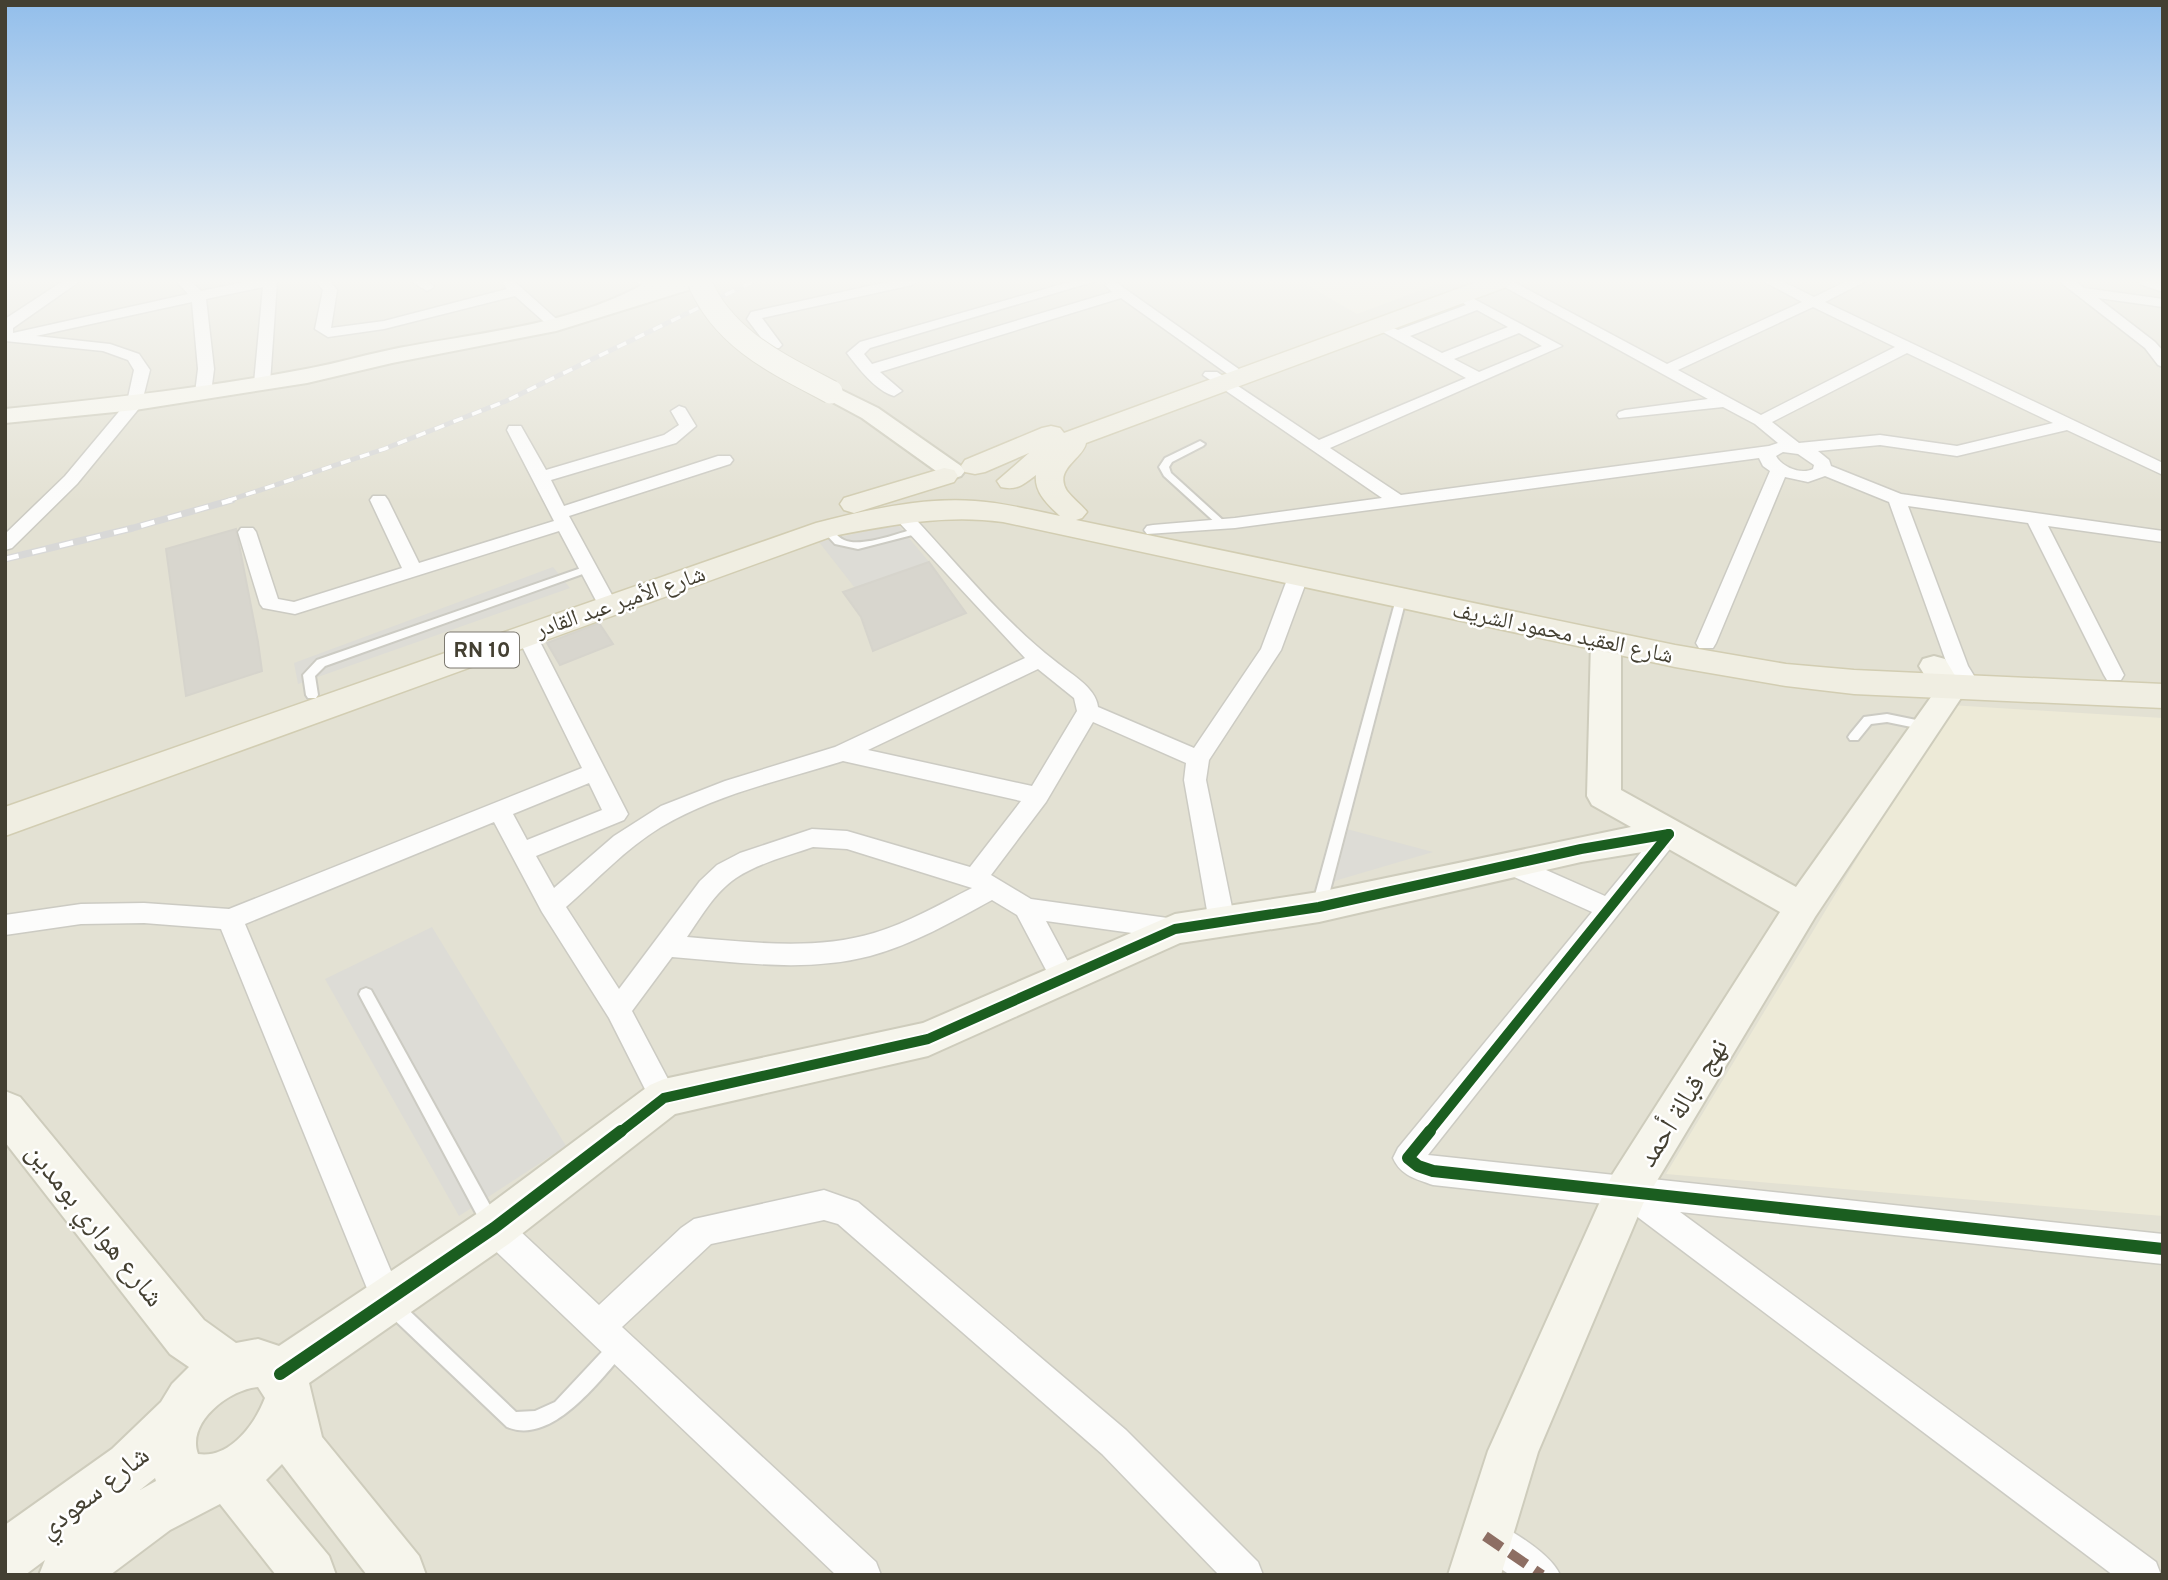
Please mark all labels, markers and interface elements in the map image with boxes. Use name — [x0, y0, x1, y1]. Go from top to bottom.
street label: شارع الأمير عبد القادر — [531, 561, 710, 646]
street label: شارع العقيد محمود الشريف — [1449, 597, 1676, 672]
road number: RN 10 — [445, 632, 519, 668]
street label: نهج قبالة أحمد — [1629, 1032, 1738, 1175]
street label: شارع هواري بومدين — [15, 1136, 171, 1317]
street label: شارع سعودي — [32, 1439, 159, 1550]

